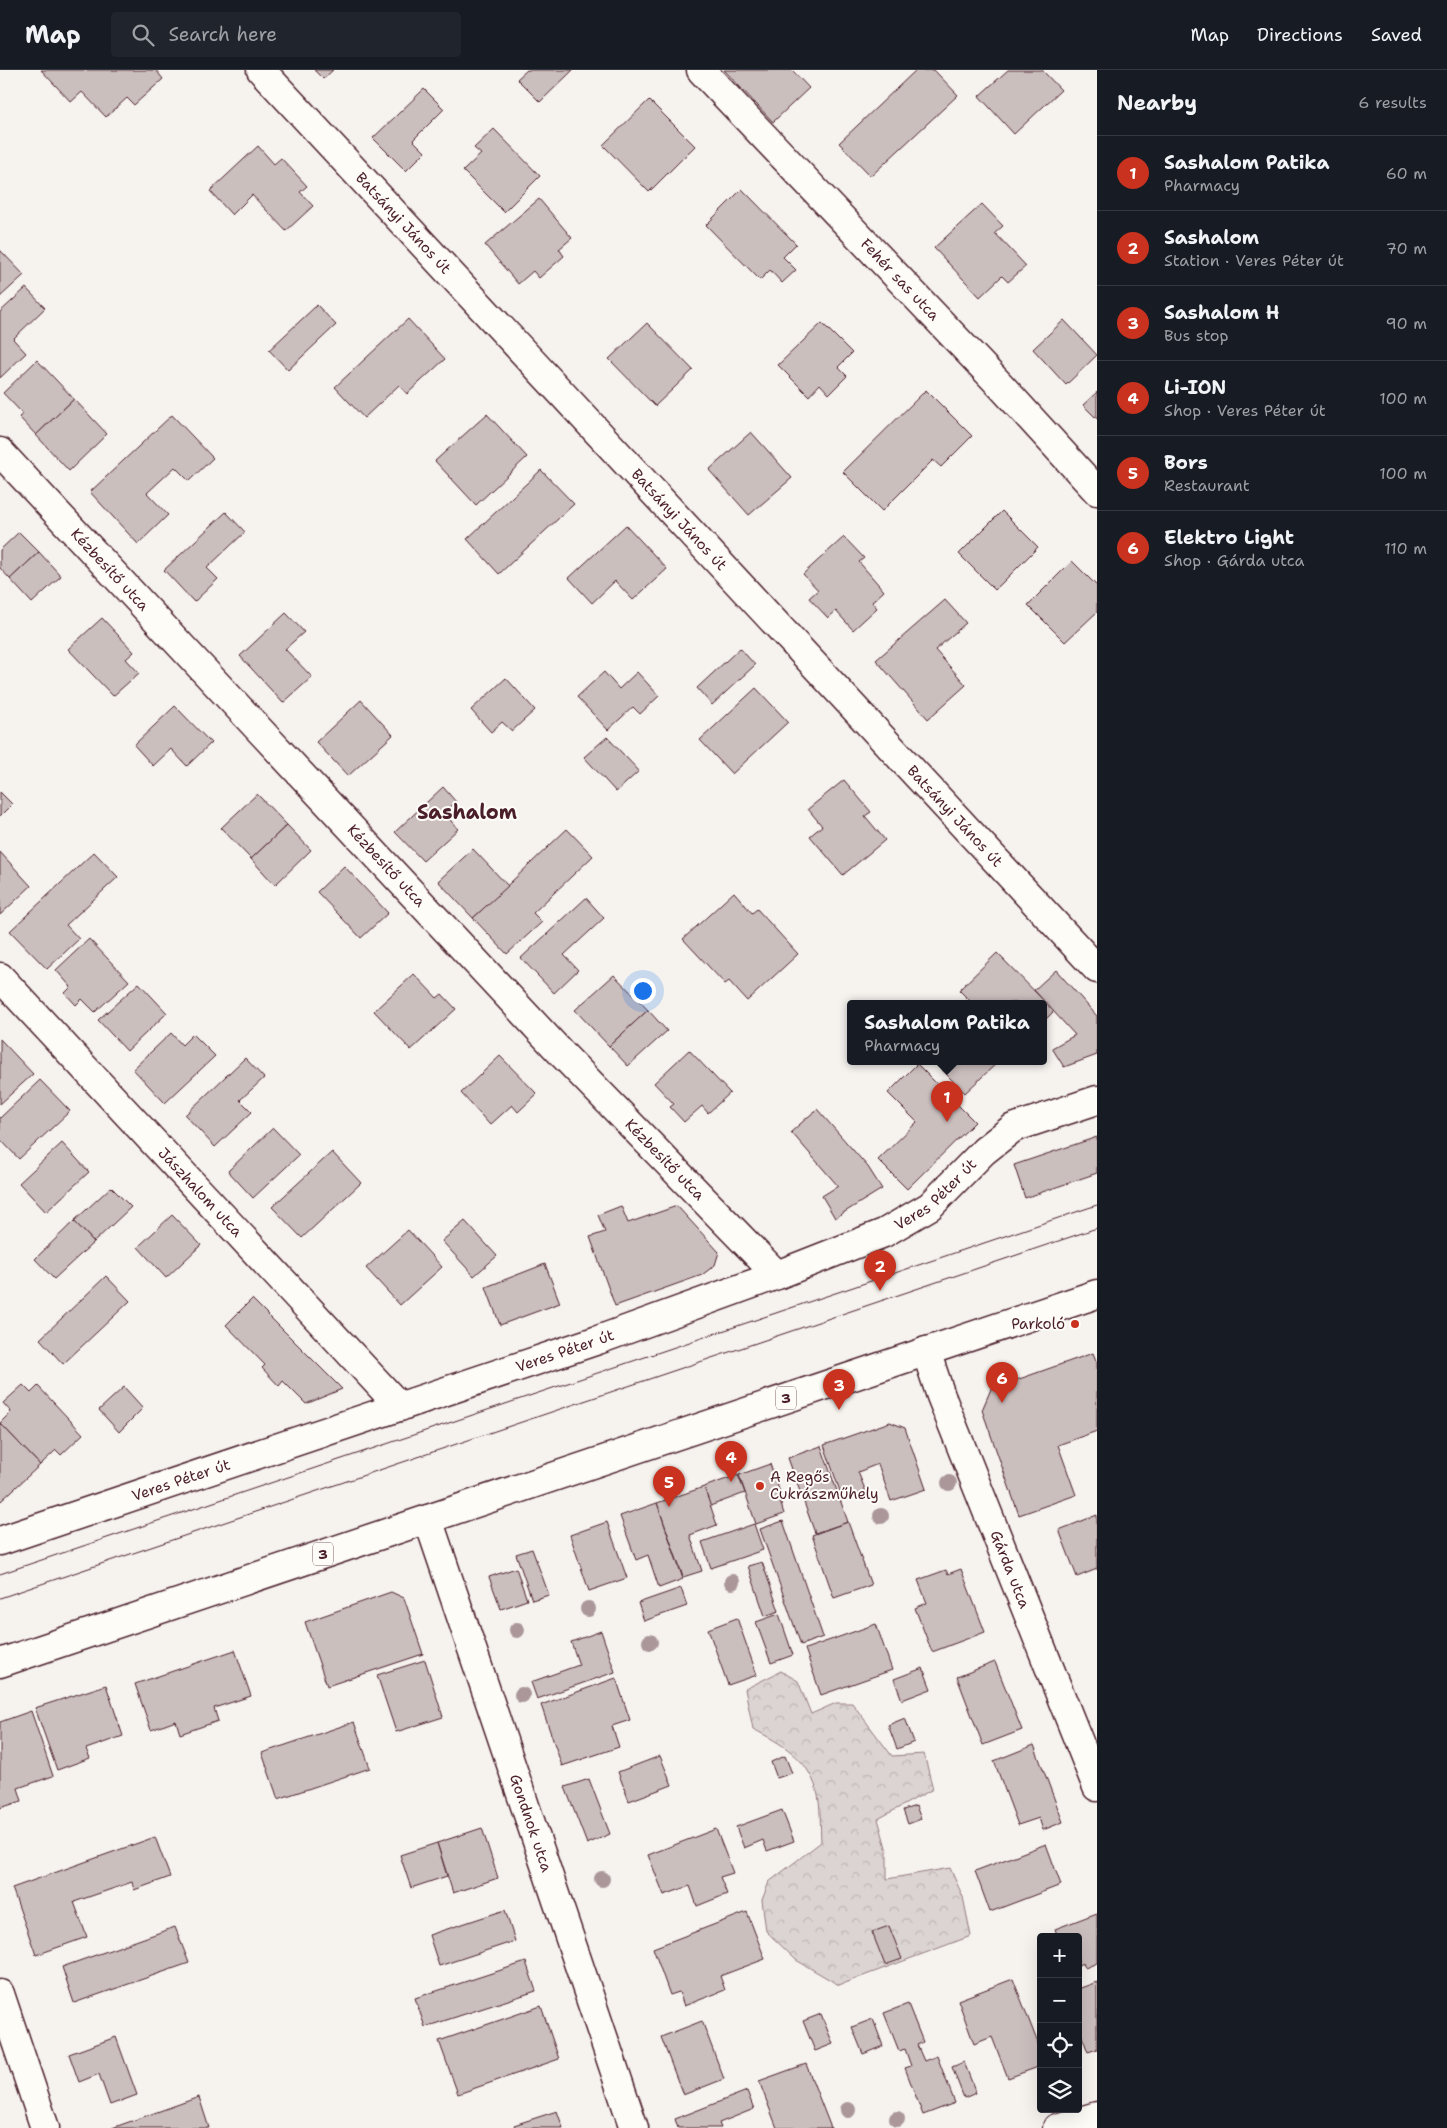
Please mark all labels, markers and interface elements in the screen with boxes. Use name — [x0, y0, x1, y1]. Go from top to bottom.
search box — [111, 12, 461, 57]
text: Map — [25, 19, 81, 51]
icon: search — [129, 21, 157, 49]
text: Search here — [169, 22, 277, 47]
text: Map — [1191, 23, 1229, 47]
text: Directions — [1257, 23, 1343, 47]
text: Saved — [1371, 23, 1422, 47]
text: Nearby — [1117, 89, 1197, 117]
text: 6 results — [1358, 92, 1427, 113]
text: Sashalom Patika — [1164, 150, 1329, 175]
text: 1 — [1129, 163, 1137, 184]
text: 60 m — [1386, 163, 1427, 184]
street label: Batsányi János út — [351, 168, 456, 278]
text: Pharmacy — [1164, 175, 1240, 196]
text: Sashalom — [1164, 225, 1259, 250]
street label: Fehér sas utca — [856, 234, 944, 325]
text: 2 — [1127, 238, 1139, 259]
text: 70 m — [1386, 238, 1427, 259]
text: Station · Veres Péter út — [1164, 250, 1344, 271]
text: Sashalom H — [1164, 300, 1279, 325]
text: 3 — [1127, 313, 1139, 334]
text: 90 m — [1386, 313, 1427, 334]
text: Bus stop — [1164, 325, 1229, 346]
text: Li-ION — [1164, 375, 1226, 400]
text: 4 — [1127, 388, 1139, 409]
text: 100 m — [1379, 388, 1427, 409]
text: Shop · Veres Péter út — [1164, 400, 1326, 421]
text: Bors — [1164, 450, 1208, 475]
text: 5 — [1128, 463, 1138, 484]
text: 100 m — [1379, 463, 1427, 484]
street label: Batsányi János út — [627, 465, 731, 575]
text: Restaurant — [1164, 475, 1250, 496]
street label: Kézbesítő utca — [66, 524, 154, 616]
text: Elektro Light — [1164, 525, 1294, 550]
text: 6 — [1127, 538, 1139, 559]
text: 110 m — [1384, 538, 1427, 559]
text: Shop · Gárda utca — [1164, 550, 1304, 571]
street label: Batsányi János út — [903, 761, 1007, 871]
district label: Sashalom — [417, 799, 517, 825]
street label: Kézbesítő utca — [343, 820, 430, 912]
your location — [630, 978, 656, 1004]
popup — [847, 1000, 1047, 1065]
text: Sashalom Patika — [864, 1010, 1030, 1035]
text: Pharmacy — [864, 1035, 940, 1056]
pin: 1 — [931, 1081, 963, 1122]
street label: Kézbesítő utca — [621, 1115, 709, 1205]
street label: Jászhalom utca — [154, 1143, 247, 1242]
street label: Veres Péter út — [891, 1154, 981, 1235]
pin: 2 — [864, 1250, 896, 1291]
place label: Parkoló — [1011, 1314, 1065, 1334]
marker: Parkoló — [1069, 1318, 1081, 1330]
street label: Veres Péter út — [513, 1325, 617, 1377]
pin: 6 — [986, 1362, 1018, 1403]
pin: 3 — [823, 1369, 855, 1410]
road number: 3 — [776, 1386, 796, 1410]
pin: 4 — [715, 1441, 747, 1482]
street label: Veres Péter út — [129, 1454, 233, 1506]
pin: 5 — [653, 1466, 685, 1507]
place label: A Regős Cukrászműhely — [770, 1467, 879, 1504]
marker: A Regős Cukrászműhely — [754, 1480, 766, 1492]
street label: Gárda utca — [986, 1527, 1035, 1612]
road number: 3 — [313, 1542, 333, 1566]
street label: Gondnok utca — [505, 1771, 557, 1875]
map controls — [1037, 1933, 1082, 2113]
button: + — [1037, 1933, 1082, 1978]
button: − — [1037, 1978, 1082, 2023]
button: locate — [1037, 2023, 1082, 2068]
button: layers — [1037, 2068, 1082, 2113]

